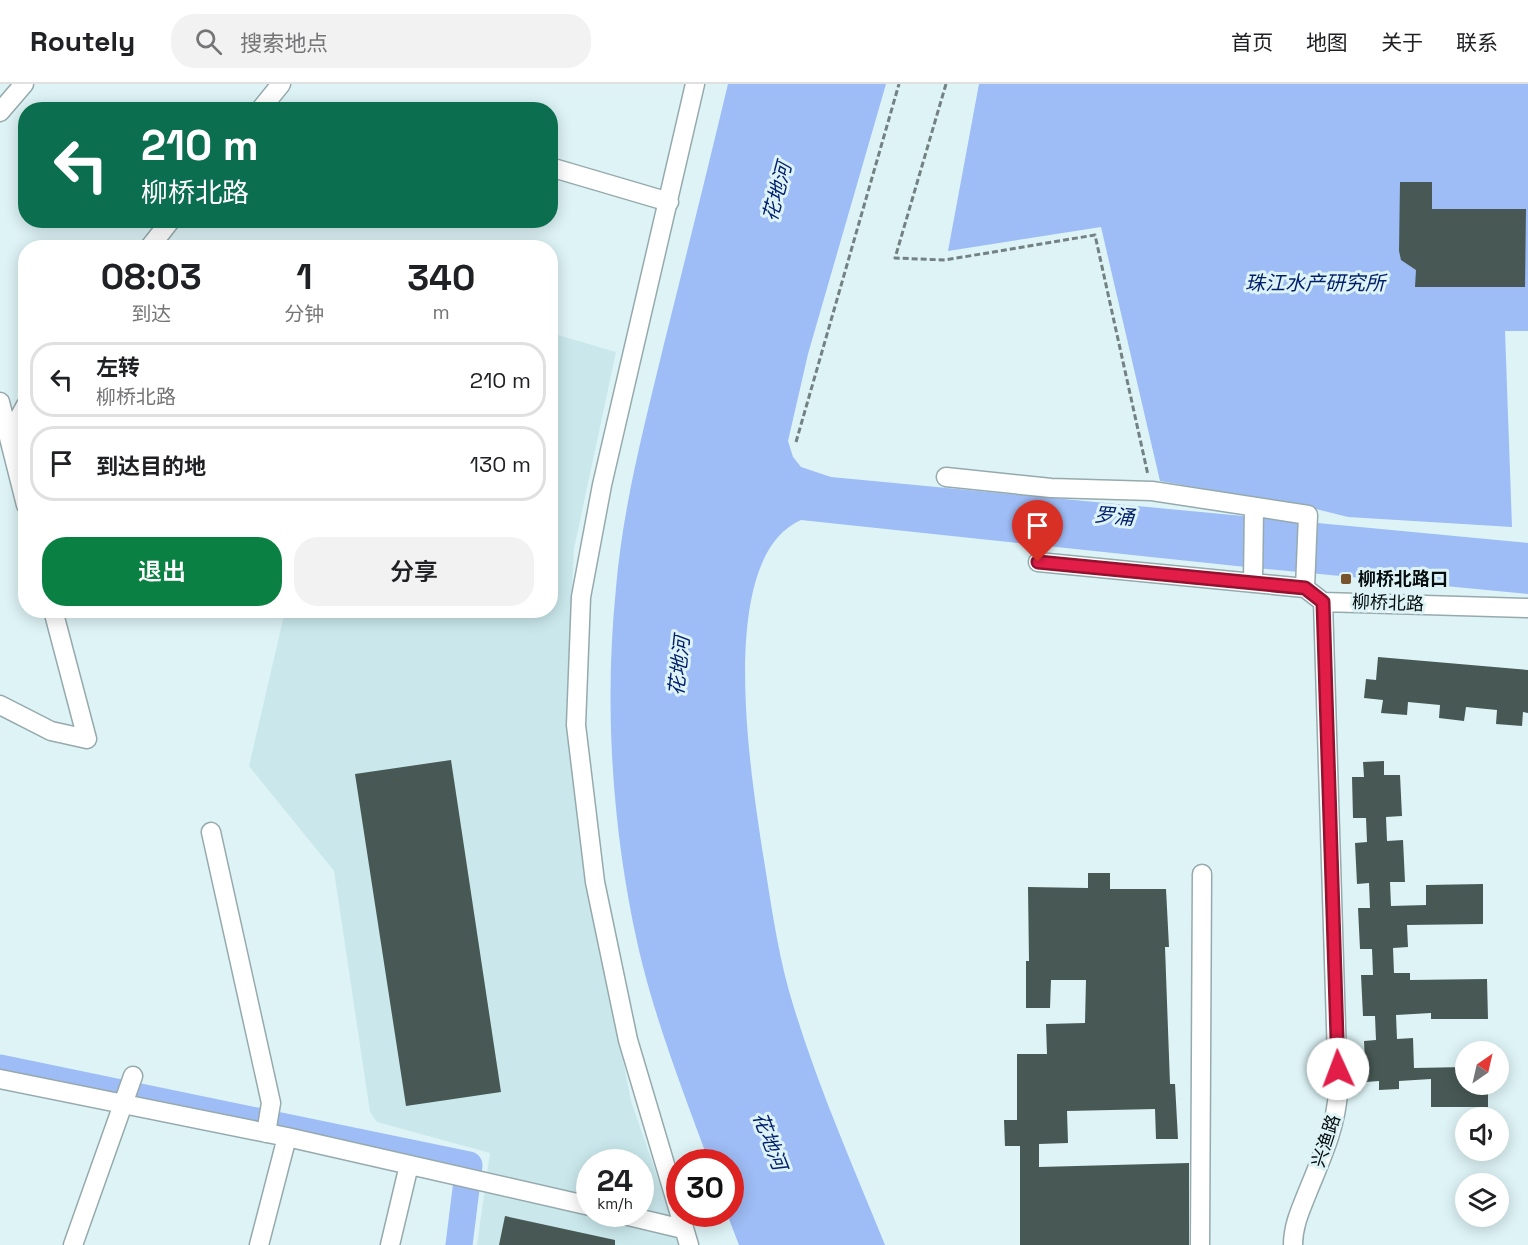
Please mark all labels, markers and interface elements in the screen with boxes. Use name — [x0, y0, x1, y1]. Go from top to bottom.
search box — [171, 14, 591, 68]
text: Routely — [30, 23, 135, 59]
icon: search — [192, 25, 225, 58]
text: 搜索地点 — [240, 29, 328, 57]
text: 首页 — [1231, 29, 1273, 56]
text: 地图 — [1306, 29, 1348, 56]
text: 关于 — [1381, 29, 1423, 56]
text: 联系 — [1456, 29, 1498, 56]
text: 210 m — [141, 119, 259, 172]
icon: left — [42, 126, 120, 204]
water label: 花地河 — [757, 156, 798, 224]
text: 柳桥北路 — [141, 175, 249, 210]
text: 08:03 — [101, 254, 202, 300]
text: 1 — [296, 254, 313, 300]
text: 340 — [407, 255, 475, 301]
water label: 珠江水产研究所 — [1245, 270, 1388, 296]
text: m — [433, 299, 450, 325]
text: 到达 — [131, 301, 171, 327]
text: 分钟 — [284, 301, 324, 327]
text: 左转 — [96, 353, 140, 381]
icon: left — [45, 363, 78, 396]
text: 210 m — [470, 366, 531, 394]
text: 柳桥北路 — [96, 384, 176, 410]
icon: arrive — [45, 447, 78, 480]
text: 130 m — [470, 450, 531, 478]
text: 到达目的地 — [96, 452, 206, 480]
pin — [1012, 500, 1063, 562]
water label: 罗涌 — [1093, 501, 1137, 531]
icon: arrive — [1021, 509, 1054, 542]
button: 退出 — [42, 537, 282, 606]
button: 分享 — [294, 537, 534, 606]
place label: 柳桥北路口 — [1358, 567, 1448, 590]
marker: 柳桥北路口 — [1339, 572, 1353, 586]
street label: 柳桥北路 — [1352, 590, 1424, 615]
water label: 花地河 — [663, 631, 695, 697]
position arrow — [1306, 1037, 1370, 1101]
north arrow — [1455, 1041, 1509, 1095]
map controls — [1455, 1041, 1509, 1227]
button: sound — [1455, 1107, 1509, 1161]
water label: 花地河 — [747, 1108, 794, 1177]
street label: 兴渔路 — [1306, 1112, 1345, 1170]
speed limit sign: 30 — [666, 1149, 744, 1227]
text: 24 — [597, 1161, 633, 1200]
button: layers — [1455, 1173, 1509, 1227]
text: km/h — [597, 1194, 633, 1213]

